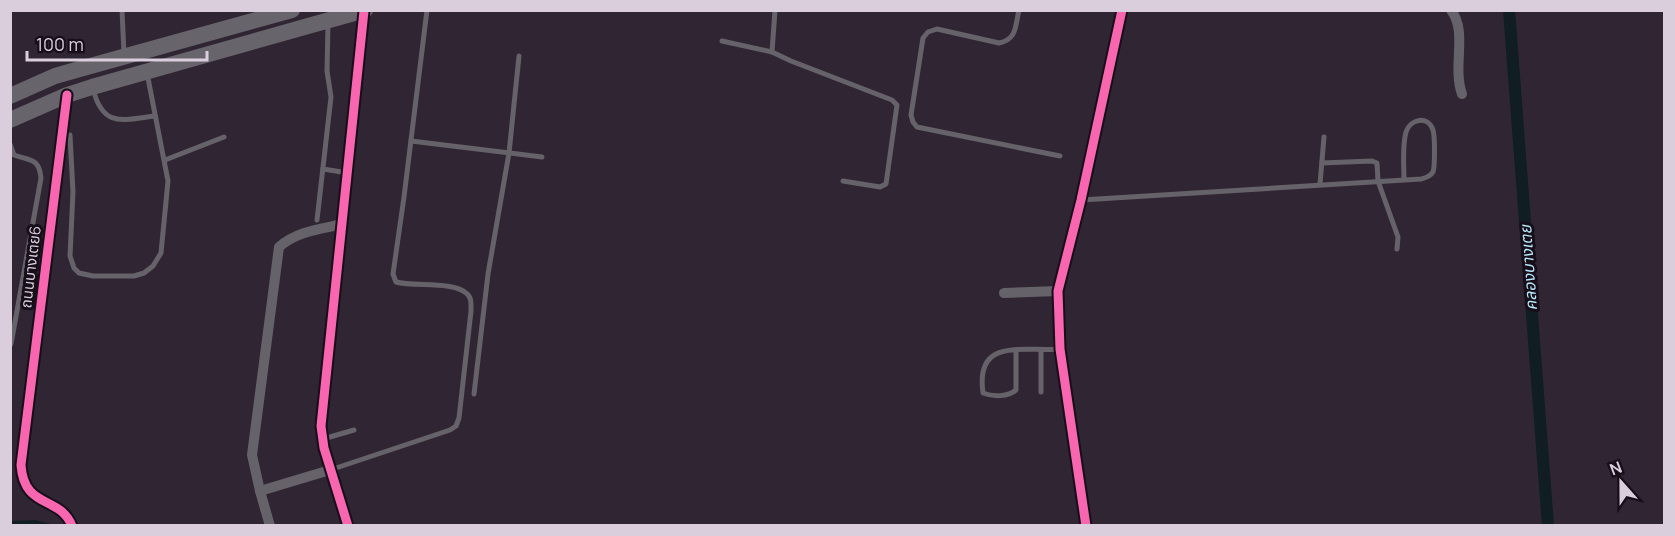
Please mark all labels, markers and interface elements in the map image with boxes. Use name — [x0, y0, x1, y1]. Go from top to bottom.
scale bar — [27, 24, 207, 62]
text: 100 m — [36, 32, 84, 56]
water label: คลองบางเตย — [1514, 223, 1542, 312]
street label: ถนนบางเตย6 — [15, 225, 46, 309]
north arrow — [1591, 452, 1651, 512]
text: N — [1606, 456, 1625, 480]

